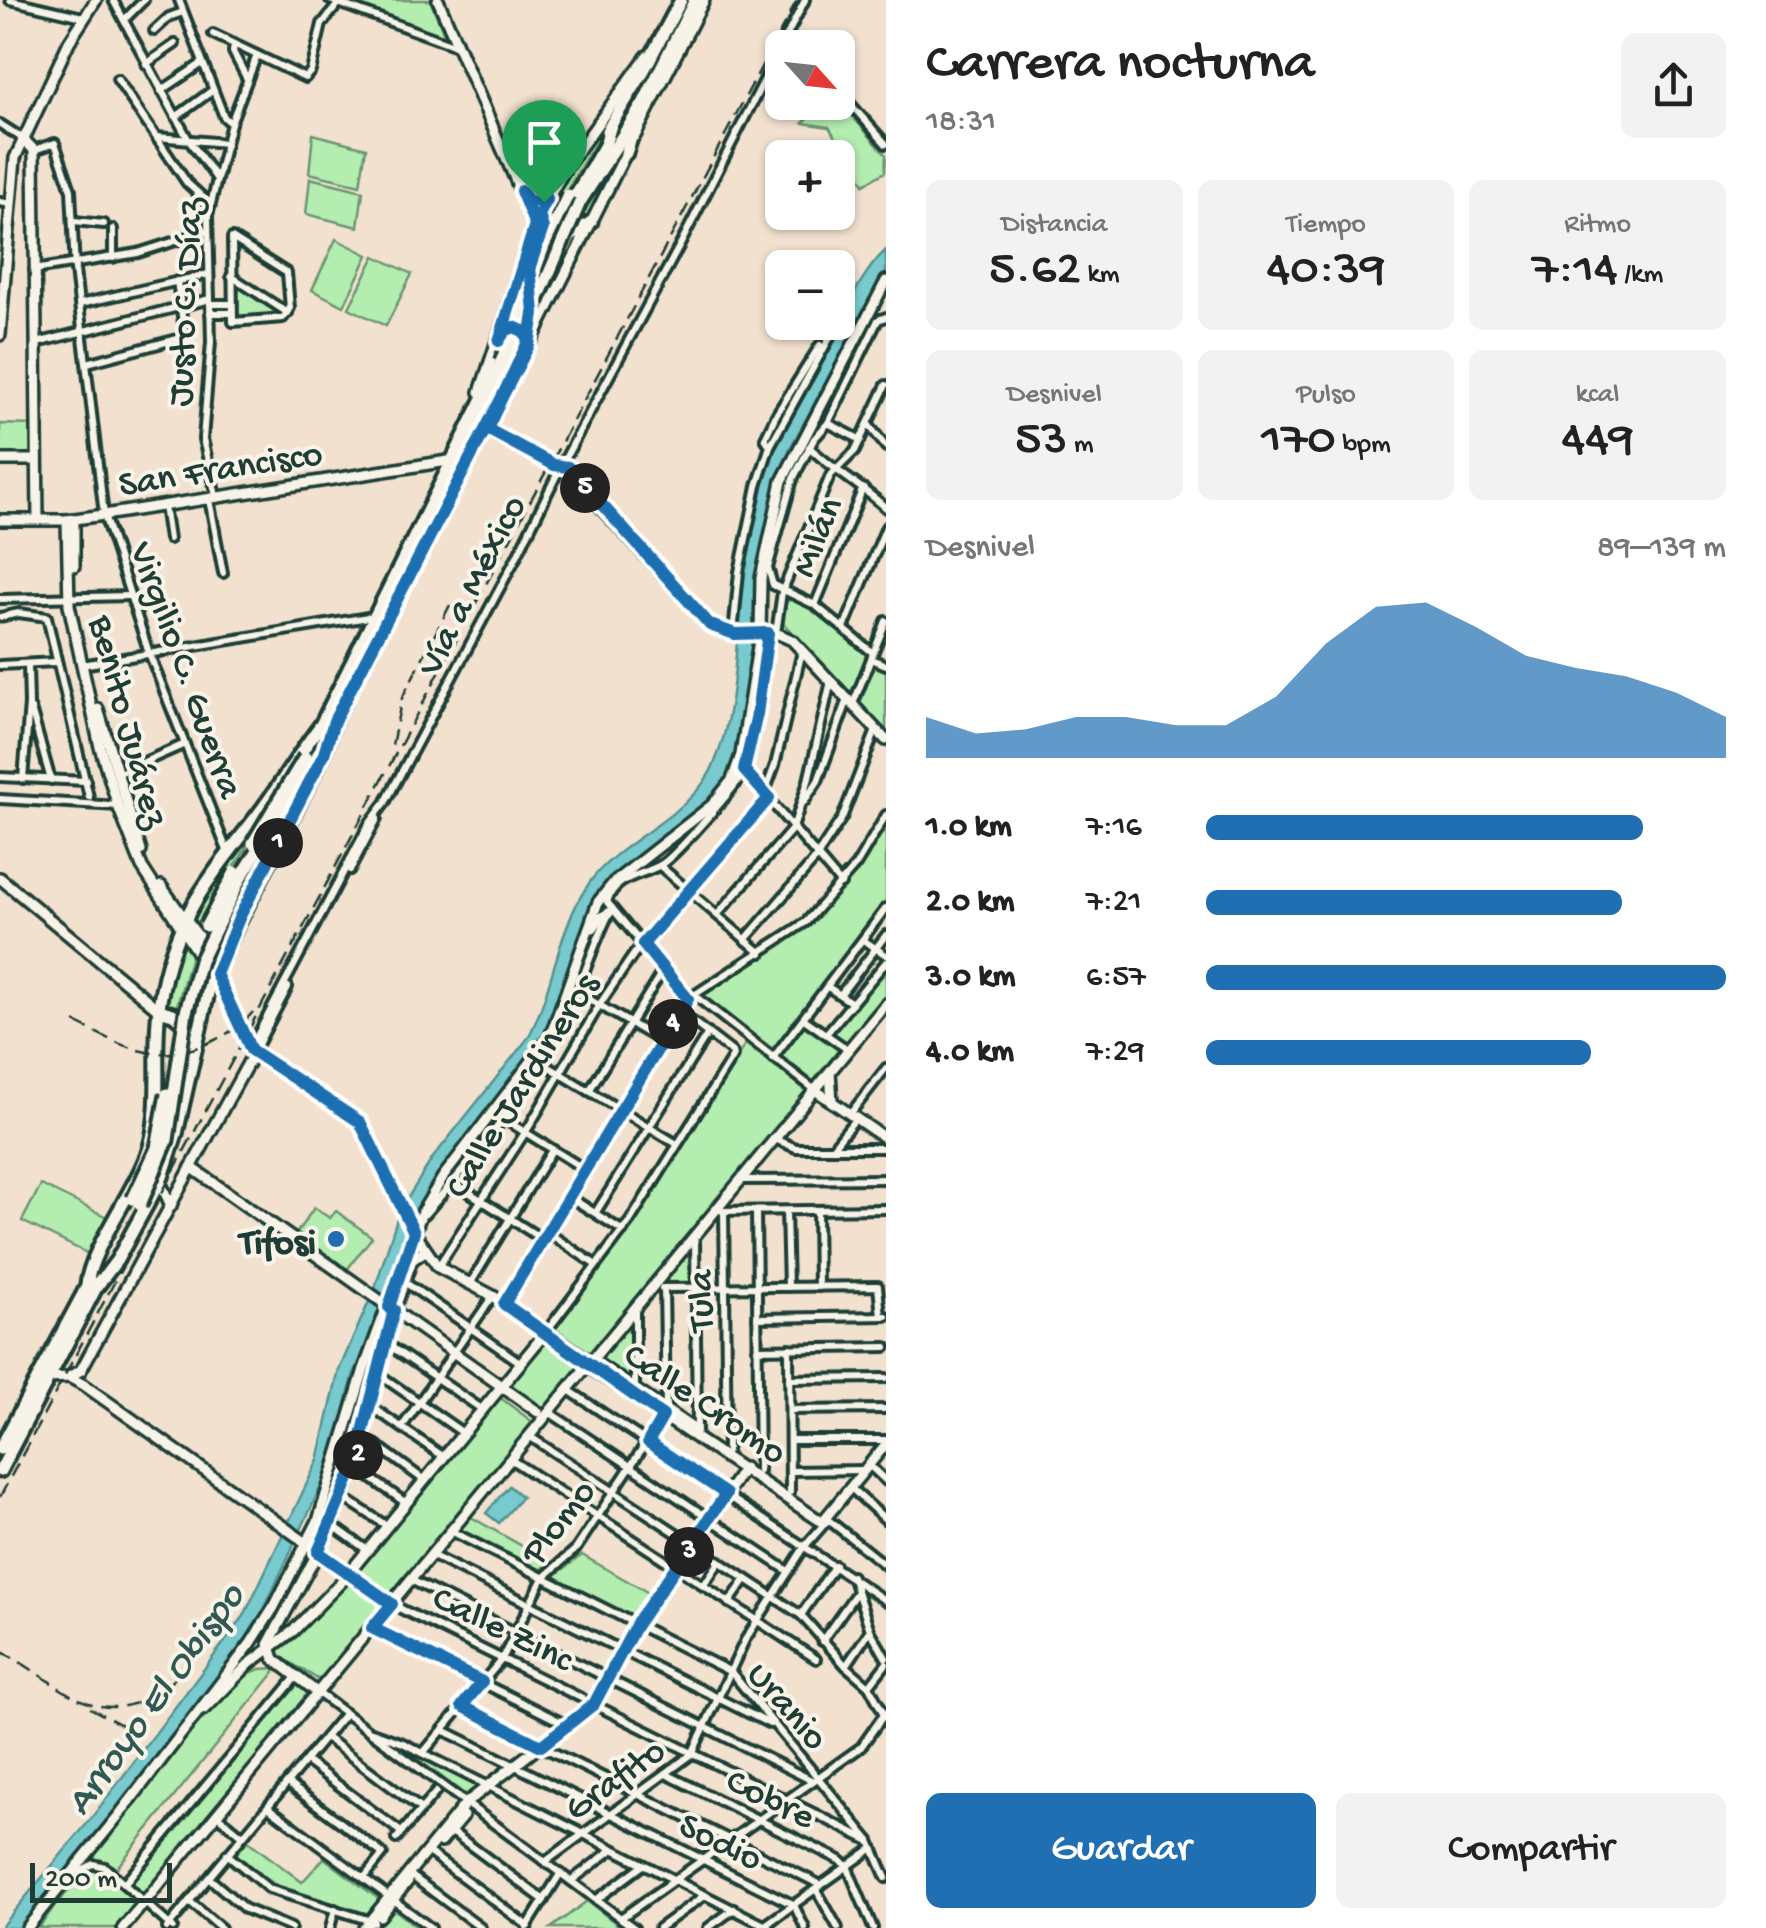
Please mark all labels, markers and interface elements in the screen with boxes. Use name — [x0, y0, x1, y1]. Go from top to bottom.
north arrow — [765, 30, 855, 120]
map controls — [765, 30, 855, 340]
button: share — [1621, 33, 1726, 138]
text: Carrera nocturna — [926, 34, 1314, 98]
pin — [502, 100, 587, 203]
text: 18:31 — [926, 104, 996, 142]
icon: arrive — [517, 115, 572, 170]
button: + — [765, 140, 855, 230]
street label: Justo C. Díaz — [161, 196, 215, 408]
text: Distancia — [1001, 209, 1107, 242]
text: Tiempo — [1286, 209, 1366, 242]
text: Ritmo — [1564, 209, 1631, 242]
text: 5.62 — [989, 242, 1081, 301]
text: 40:39 — [1267, 242, 1385, 301]
text: 7:14 — [1532, 242, 1618, 301]
button: − — [765, 250, 855, 340]
text: km — [1081, 259, 1120, 292]
text: /km — [1618, 259, 1663, 292]
text: Desnivel — [1007, 379, 1102, 412]
text: Pulso — [1296, 379, 1356, 412]
text: kcal — [1576, 379, 1620, 412]
text: 53 — [1015, 412, 1067, 471]
text: 170 — [1261, 412, 1336, 471]
text: 449 — [1561, 412, 1634, 471]
text: m — [1067, 429, 1094, 462]
text: bpm — [1336, 429, 1391, 462]
street label: San Francisco — [116, 434, 326, 510]
pin: 5 — [560, 463, 610, 513]
text: 5 — [578, 471, 592, 504]
street label: Vía a México — [410, 489, 539, 685]
street label: Milán — [784, 492, 855, 585]
text: Desnivel — [926, 530, 1035, 568]
text: 89–139 m — [1597, 530, 1726, 568]
street label: Virgilio C. Guerra — [116, 536, 251, 807]
street label: Benito Juárez — [75, 610, 175, 835]
text: 1.0 km — [926, 809, 1012, 847]
text: 7:16 — [1086, 809, 1142, 847]
pin: 1 — [253, 818, 303, 868]
text: 1 — [272, 826, 284, 859]
text: 2.0 km — [926, 884, 1014, 922]
text: 7:21 — [1086, 884, 1141, 922]
text: 3.0 km — [926, 959, 1015, 997]
text: 6:57 — [1086, 959, 1146, 997]
street label: Calle Jardineros — [437, 966, 611, 1208]
pin: 4 — [648, 999, 698, 1049]
text: 4 — [666, 1007, 680, 1040]
text: 4.0 km — [926, 1034, 1014, 1072]
text: 7:29 — [1086, 1034, 1144, 1072]
place label: Tifosi — [237, 1223, 316, 1267]
marker: Tifosi — [325, 1228, 347, 1250]
street label: Tula — [681, 1268, 727, 1334]
street label: Calle Cromo — [614, 1335, 794, 1477]
pin: 2 — [333, 1430, 383, 1480]
text: 2 — [351, 1438, 365, 1471]
street label: Plomo — [513, 1472, 608, 1576]
pin: 3 — [664, 1527, 714, 1577]
text: 3 — [682, 1535, 696, 1568]
water label: Arroyo El Obispo — [57, 1574, 258, 1826]
street label: Calle Zinc — [424, 1579, 580, 1685]
street label: Uranio — [735, 1655, 836, 1761]
street label: Grafito — [558, 1731, 675, 1833]
street label: Cobre — [718, 1761, 821, 1842]
button: Guardar — [926, 1793, 1316, 1908]
button: Compartir — [1336, 1793, 1726, 1908]
street label: Sodio — [670, 1805, 768, 1883]
scale bar — [30, 1858, 172, 1902]
text: 200 m — [45, 1864, 117, 1897]

